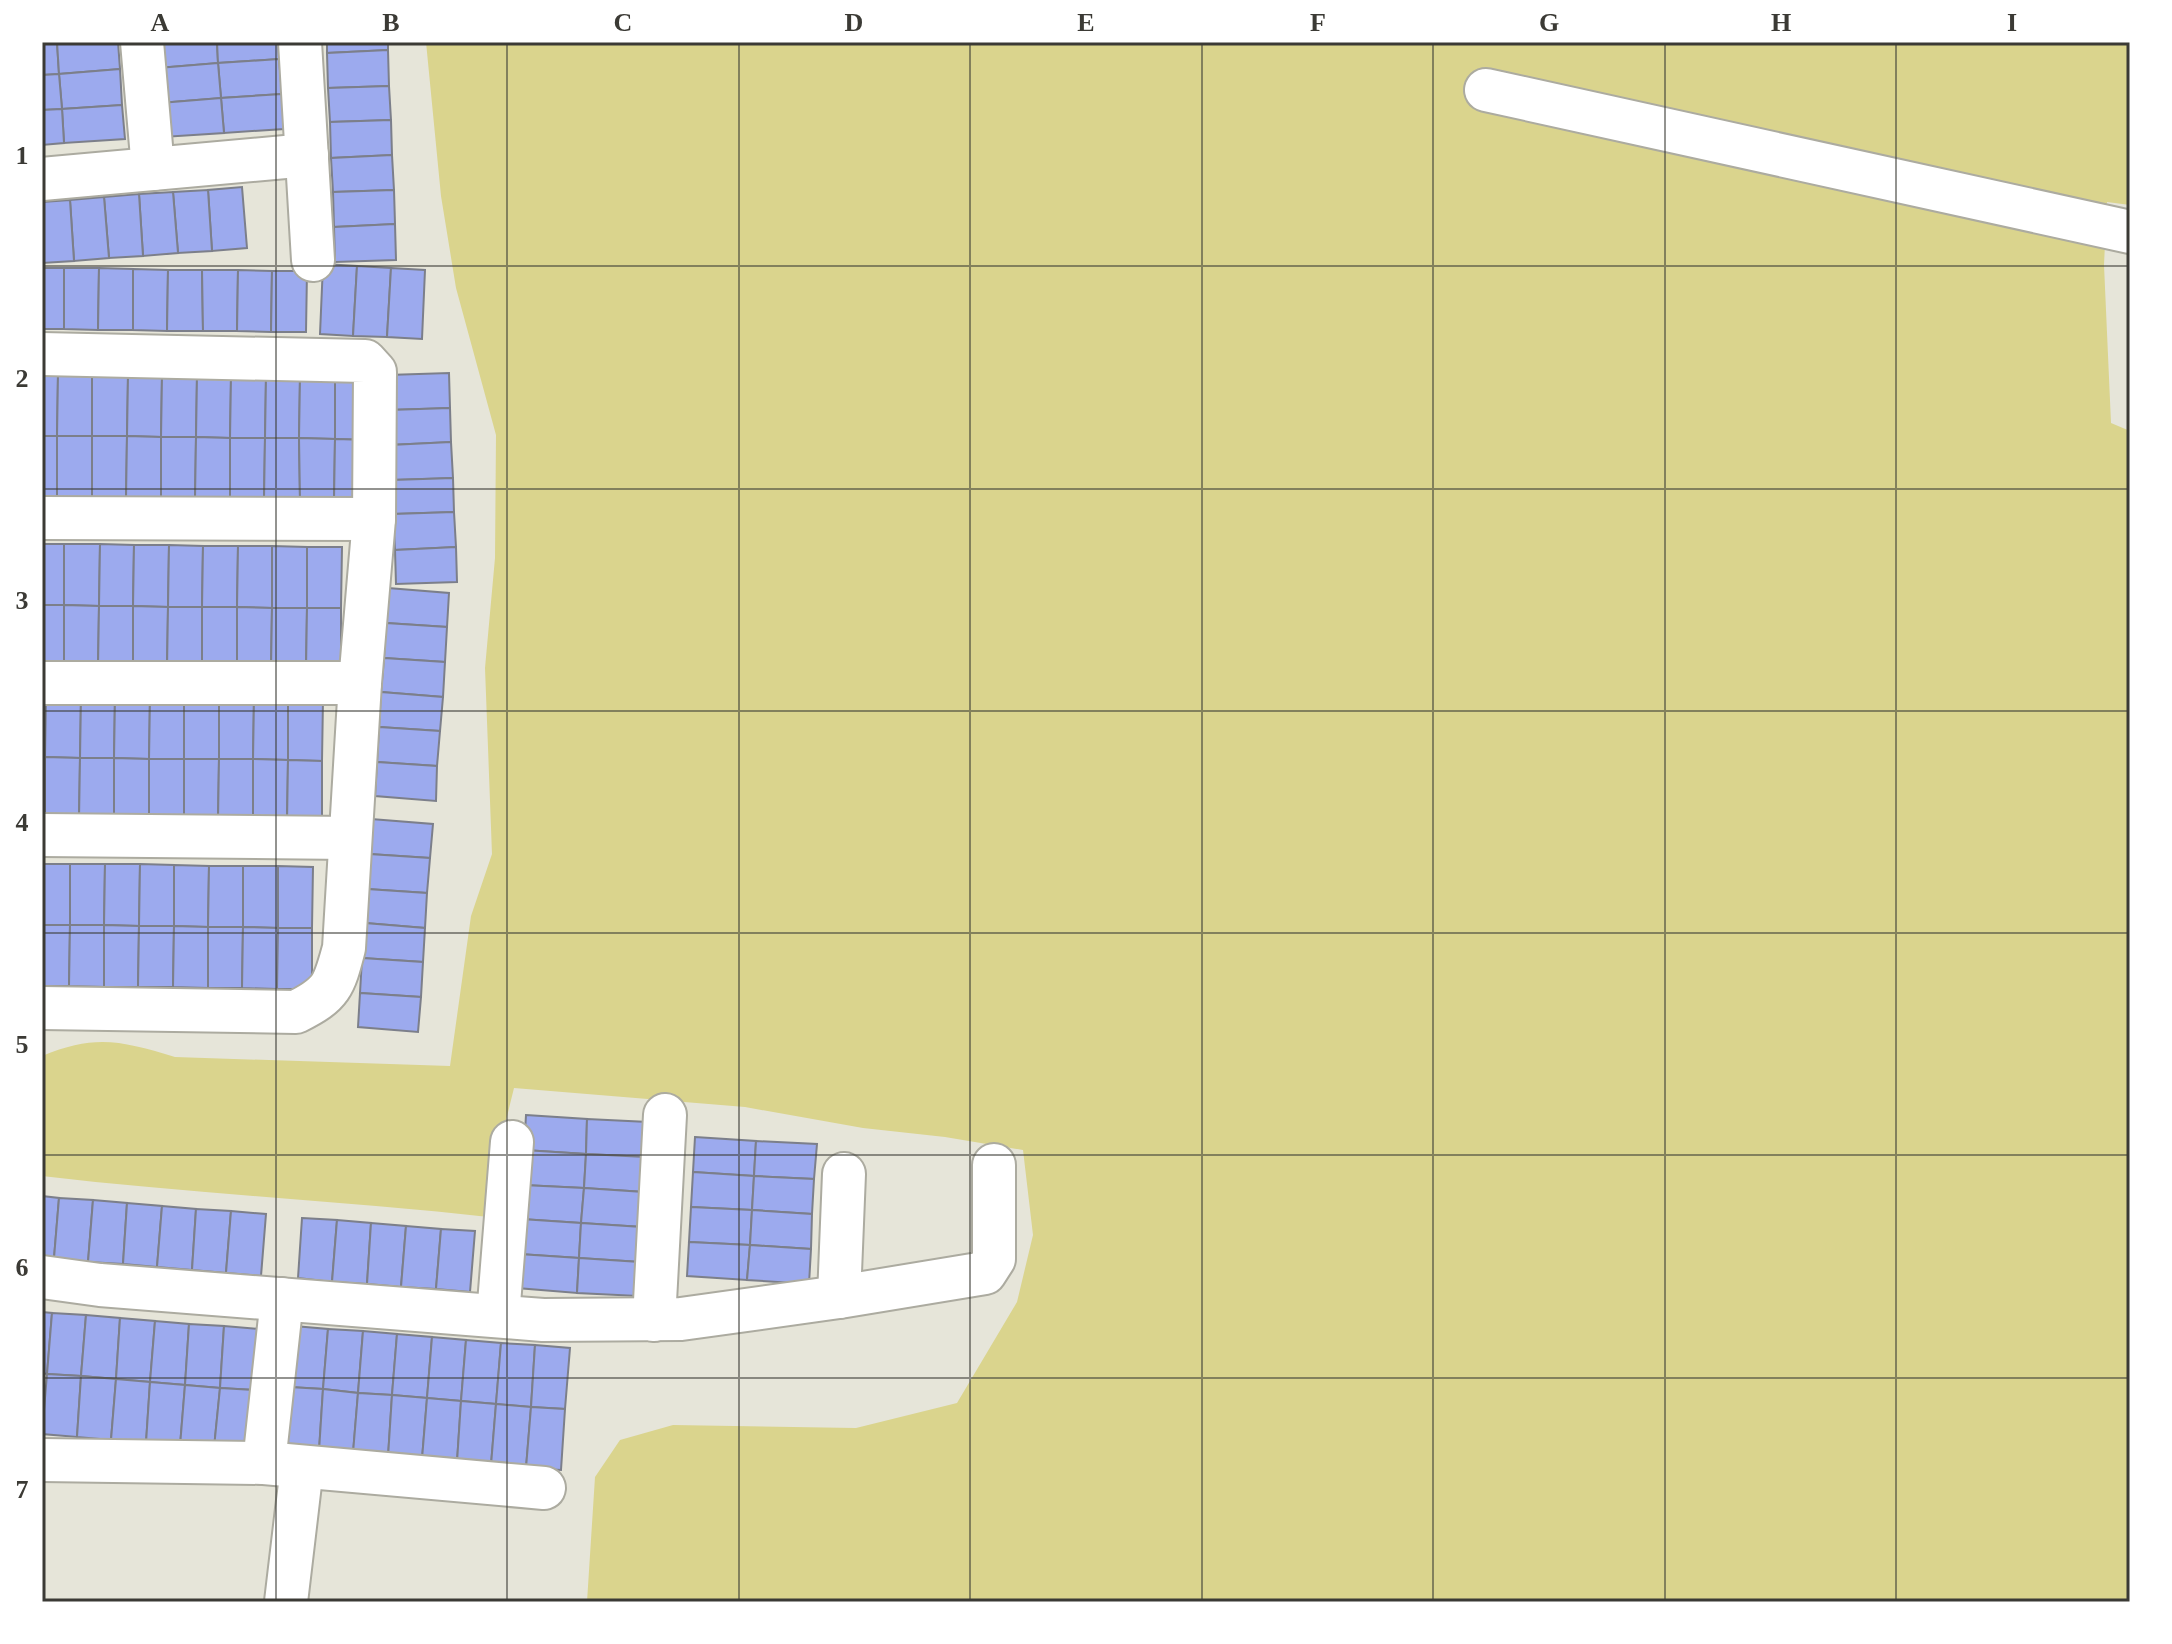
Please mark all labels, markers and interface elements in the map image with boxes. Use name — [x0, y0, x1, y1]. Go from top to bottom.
text: A — [151, 8, 170, 37]
text: B — [382, 8, 400, 37]
text: C — [614, 8, 632, 37]
text: D — [845, 8, 863, 37]
text: E — [1077, 8, 1095, 37]
text: F — [1310, 8, 1326, 37]
text: G — [1539, 8, 1559, 37]
text: H — [1771, 8, 1791, 37]
text: I — [2007, 8, 2017, 37]
text: 1 — [16, 141, 29, 170]
text: 2 — [16, 364, 29, 393]
text: 3 — [16, 586, 29, 615]
text: 4 — [16, 808, 29, 837]
text: 5 — [16, 1030, 29, 1059]
text: 6 — [16, 1253, 29, 1282]
text: 7 — [16, 1475, 29, 1504]

